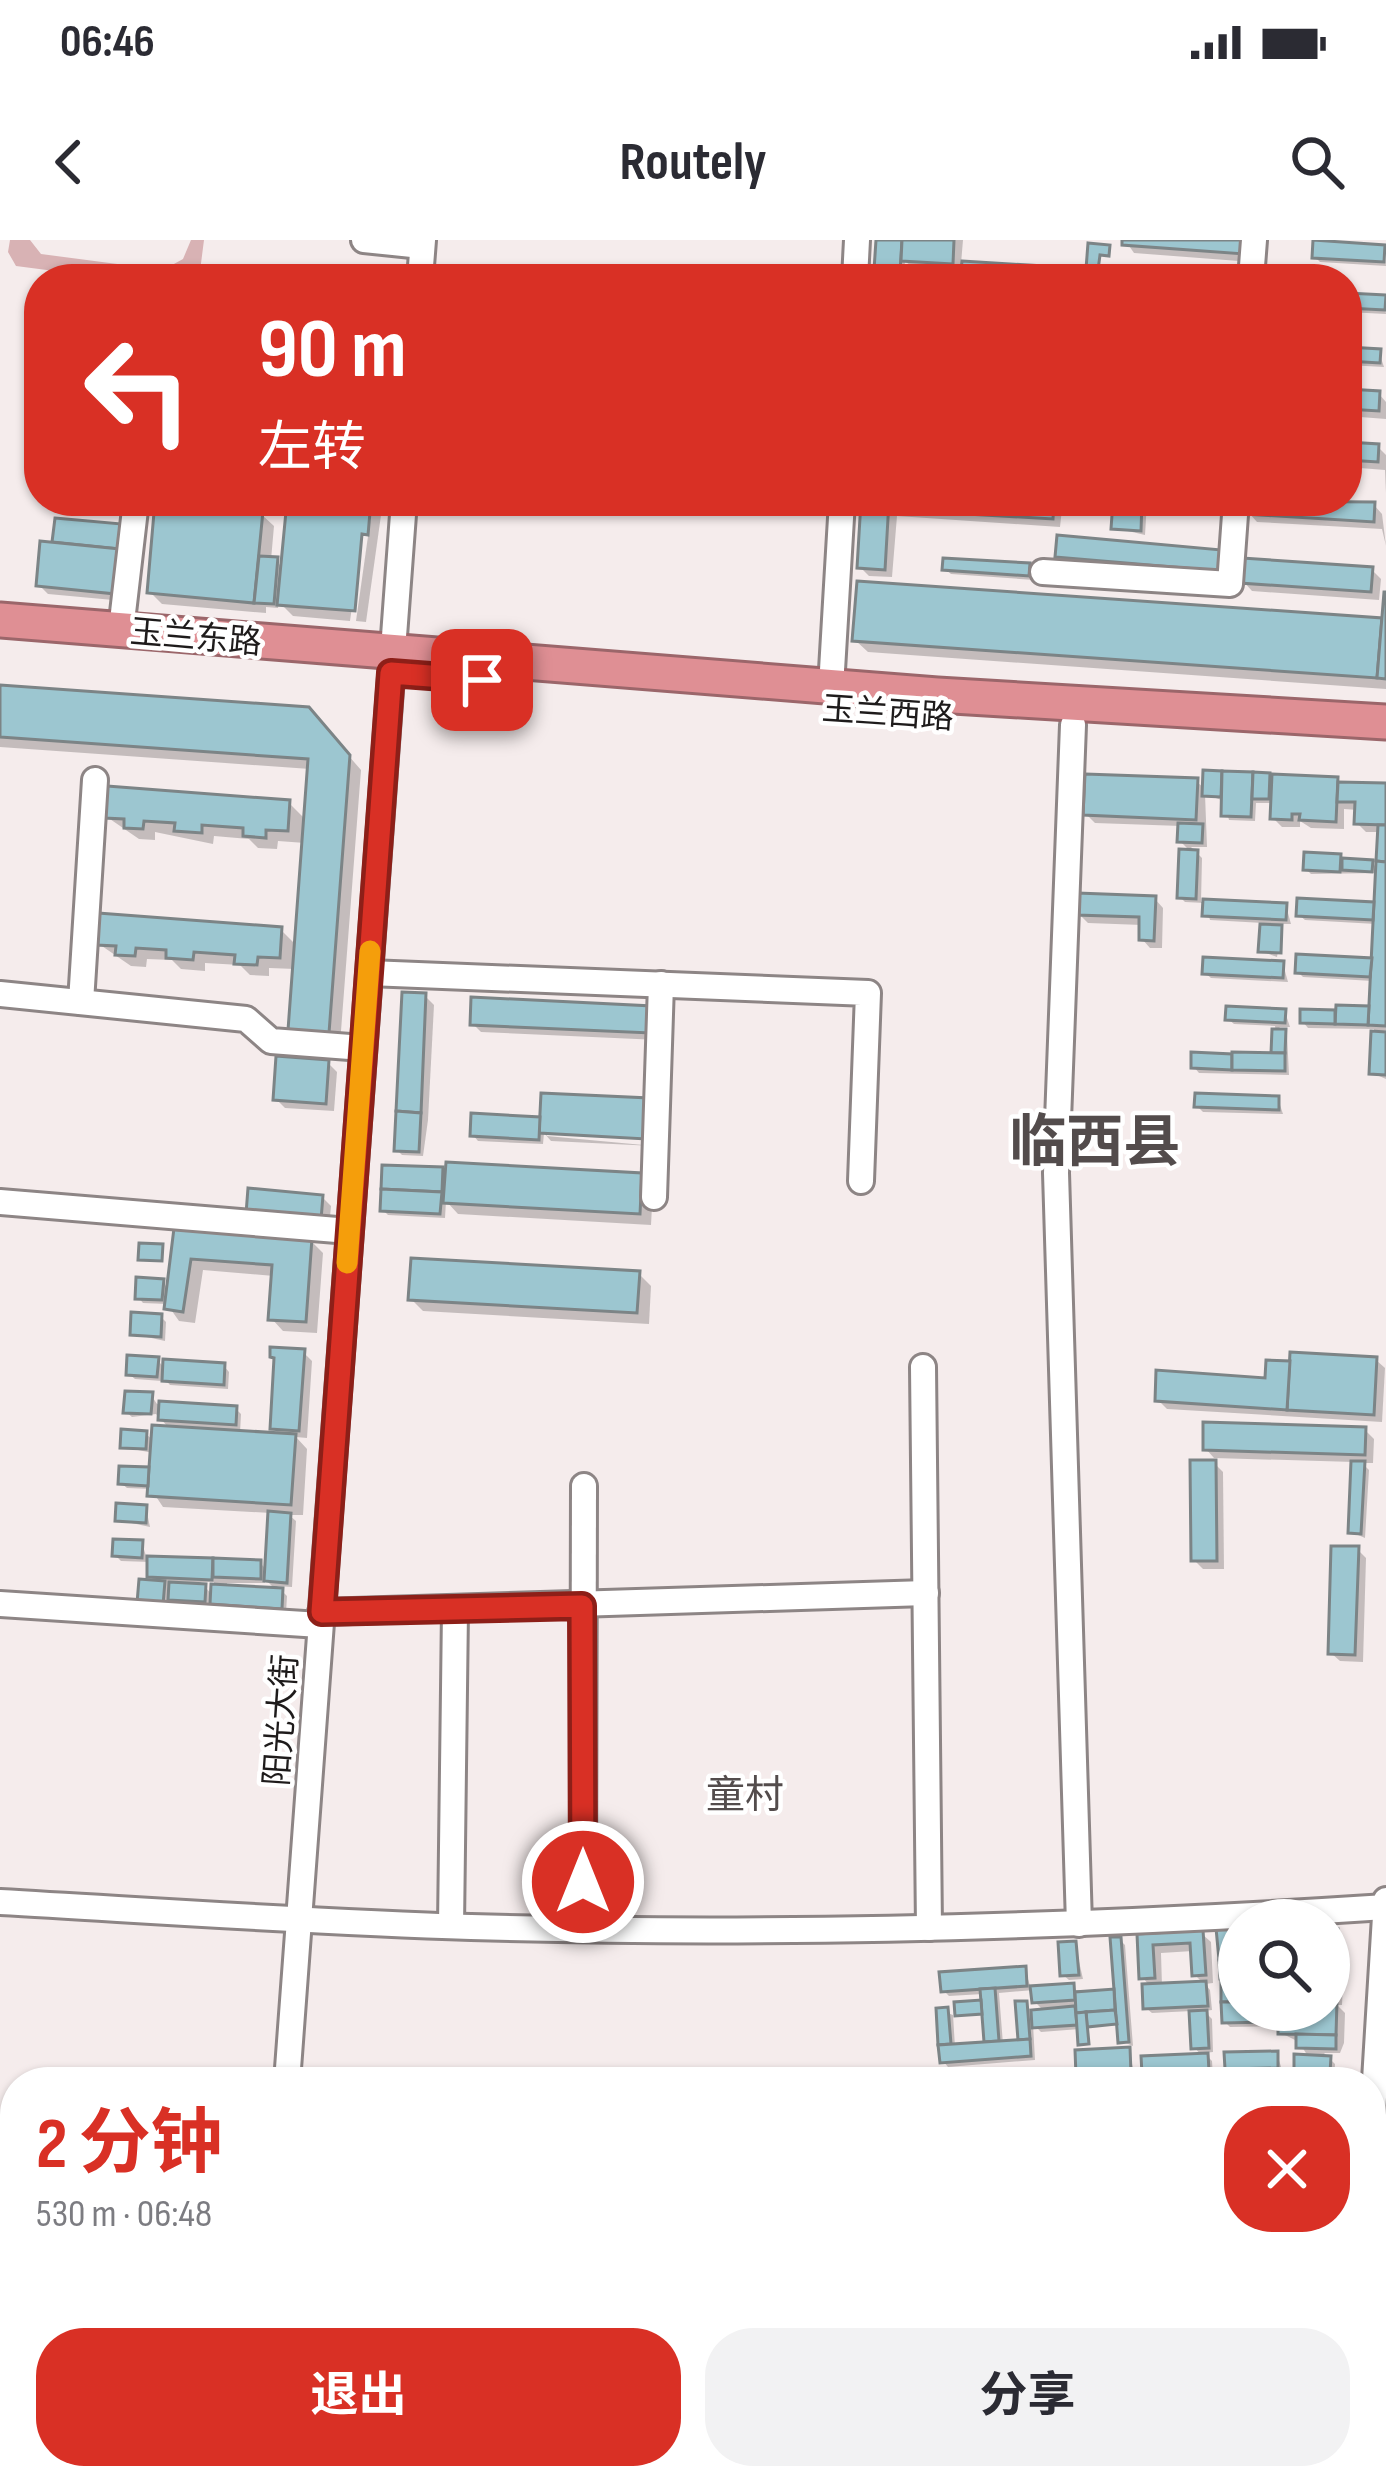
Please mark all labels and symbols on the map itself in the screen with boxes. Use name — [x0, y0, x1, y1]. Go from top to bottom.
street label: 玉兰东路 — [128, 612, 263, 664]
pin — [431, 629, 533, 731]
street label: 玉兰西路 — [821, 689, 955, 739]
district label: 临西县 — [1010, 1110, 1181, 1178]
street label: 阳光大街 — [257, 1653, 307, 1787]
district label: 童村 — [706, 1773, 784, 1820]
position arrow — [520, 1819, 646, 1945]

